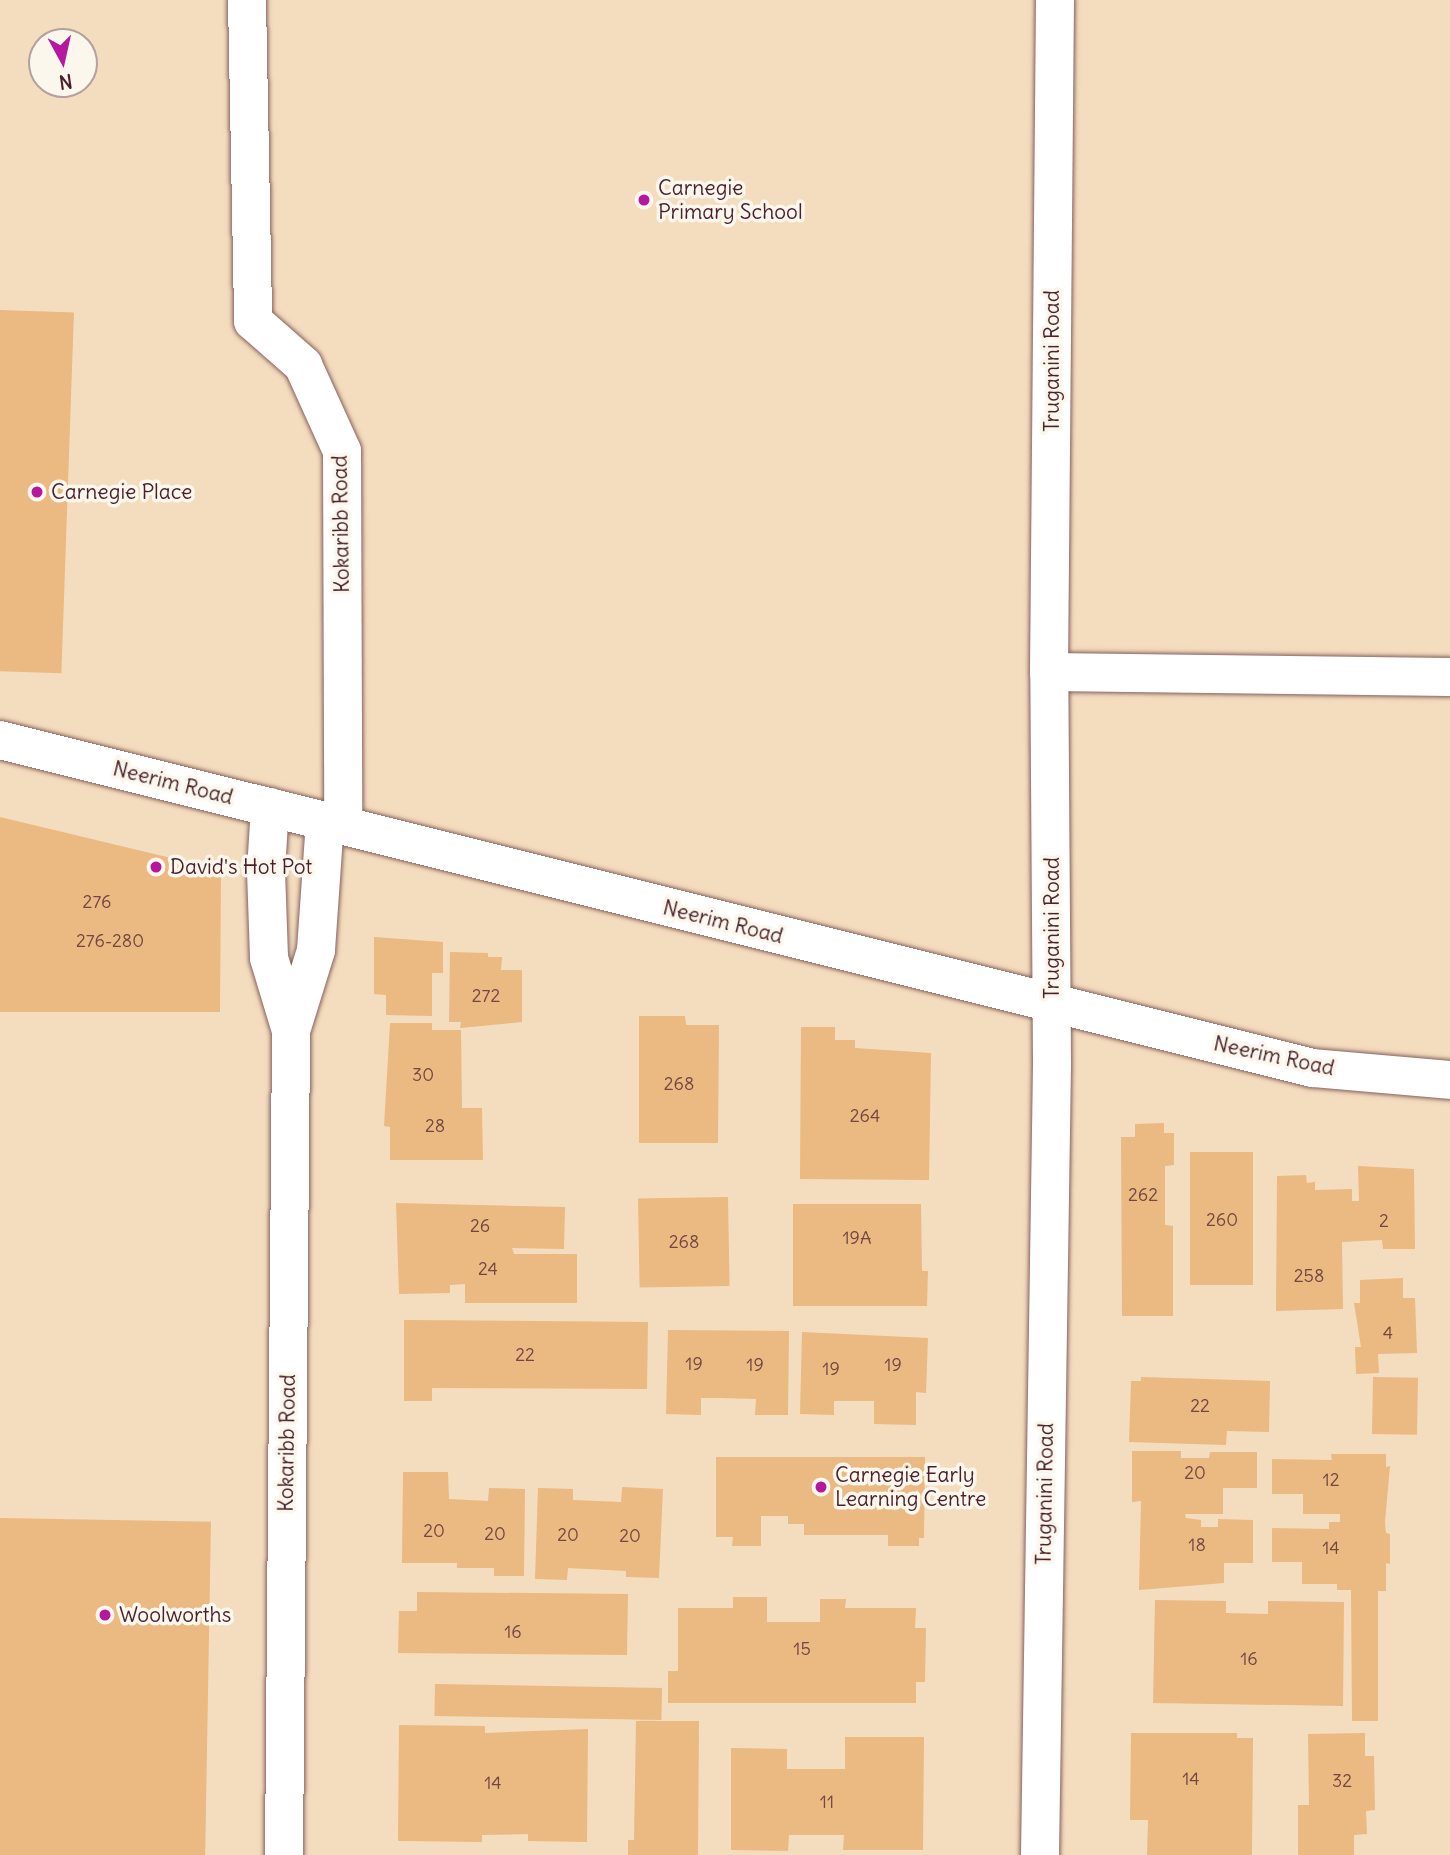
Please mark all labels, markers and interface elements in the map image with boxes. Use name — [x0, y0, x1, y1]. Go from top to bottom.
north arrow — [28, 28, 98, 98]
text: N — [57, 69, 74, 95]
place label: Carnegie Primary School — [658, 175, 803, 225]
marker: Carnegie Primary School — [636, 192, 652, 208]
street label: Truganini Road — [1039, 290, 1065, 432]
street label: Kokaribb Road — [327, 455, 355, 593]
place label: Carnegie Place — [51, 479, 192, 505]
marker: Carnegie Place — [29, 484, 45, 500]
street label: Neerim Road — [110, 756, 236, 810]
place label: David's Hot Pot — [170, 854, 312, 880]
street label: Truganini Road — [1039, 857, 1065, 999]
marker: David's Hot Pot — [148, 859, 164, 875]
house number: 276 — [83, 891, 111, 913]
street label: Neerim Road — [660, 895, 786, 949]
house number: 276-280 — [76, 930, 144, 952]
house number: 272 — [472, 985, 500, 1007]
street label: Neerim Road — [1211, 1031, 1337, 1081]
house number: 30 — [412, 1064, 434, 1086]
house number: 268 — [664, 1073, 694, 1095]
house number: 264 — [850, 1105, 880, 1127]
house number: 28 — [425, 1115, 445, 1137]
house number: 262 — [1128, 1184, 1158, 1206]
house number: 260 — [1206, 1209, 1238, 1231]
house number: 2 — [1379, 1210, 1389, 1232]
house number: 26 — [470, 1215, 490, 1237]
house number: 19A — [842, 1227, 872, 1249]
house number: 268 — [669, 1231, 699, 1253]
house number: 24 — [478, 1258, 498, 1280]
house number: 258 — [1294, 1265, 1324, 1287]
house number: 4 — [1383, 1322, 1393, 1344]
house number: 22 — [515, 1344, 535, 1366]
house number: 19 — [685, 1353, 703, 1375]
house number: 19 — [746, 1354, 764, 1376]
house number: 19 — [884, 1354, 902, 1376]
house number: 19 — [822, 1358, 840, 1380]
street label: Kokaribb Road — [273, 1374, 301, 1512]
house number: 22 — [1190, 1395, 1210, 1417]
street label: Truganini Road — [1031, 1423, 1059, 1565]
place label: Carnegie Early Learning Centre — [835, 1462, 986, 1512]
house number: 20 — [1184, 1462, 1206, 1484]
house number: 12 — [1322, 1469, 1340, 1491]
marker: Carnegie Early Learning Centre — [813, 1479, 829, 1495]
house number: 20 — [423, 1520, 445, 1542]
house number: 20 — [484, 1523, 506, 1545]
house number: 20 — [557, 1524, 579, 1546]
house number: 20 — [619, 1525, 641, 1547]
house number: 18 — [1188, 1534, 1206, 1556]
house number: 14 — [1322, 1537, 1340, 1559]
place label: Woolworths — [119, 1602, 231, 1628]
marker: Woolworths — [97, 1607, 113, 1623]
house number: 16 — [504, 1621, 522, 1643]
house number: 15 — [793, 1638, 811, 1660]
house number: 16 — [1240, 1648, 1258, 1670]
house number: 14 — [1182, 1768, 1200, 1790]
house number: 32 — [1332, 1770, 1352, 1792]
house number: 14 — [484, 1772, 502, 1794]
house number: 11 — [820, 1791, 834, 1813]

